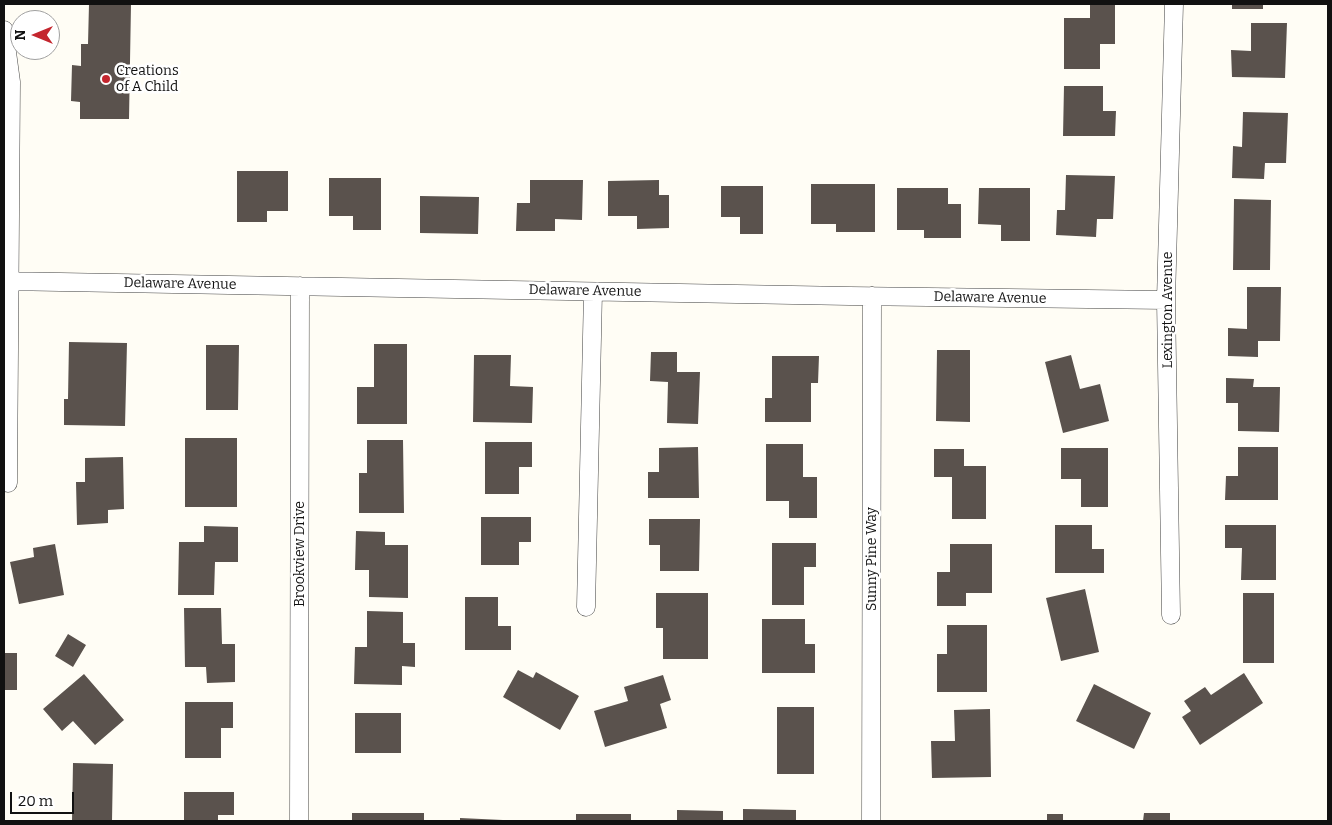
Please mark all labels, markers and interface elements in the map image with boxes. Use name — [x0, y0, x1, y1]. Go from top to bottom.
north arrow — [10, 10, 60, 60]
text: N — [12, 30, 29, 40]
place label: Creations of A Child — [116, 63, 179, 95]
marker: Creations of A Child — [100, 73, 112, 85]
street label: Lexington Avenue — [1160, 252, 1176, 368]
street label: Delaware Avenue — [123, 275, 237, 293]
street label: Delaware Avenue — [528, 282, 642, 300]
street label: Delaware Avenue — [933, 289, 1047, 307]
street label: Brookview Drive — [292, 501, 308, 607]
street label: Sunny Pine Way — [864, 507, 880, 611]
scale bar — [12, 782, 76, 814]
text: 20 m — [18, 792, 53, 810]

